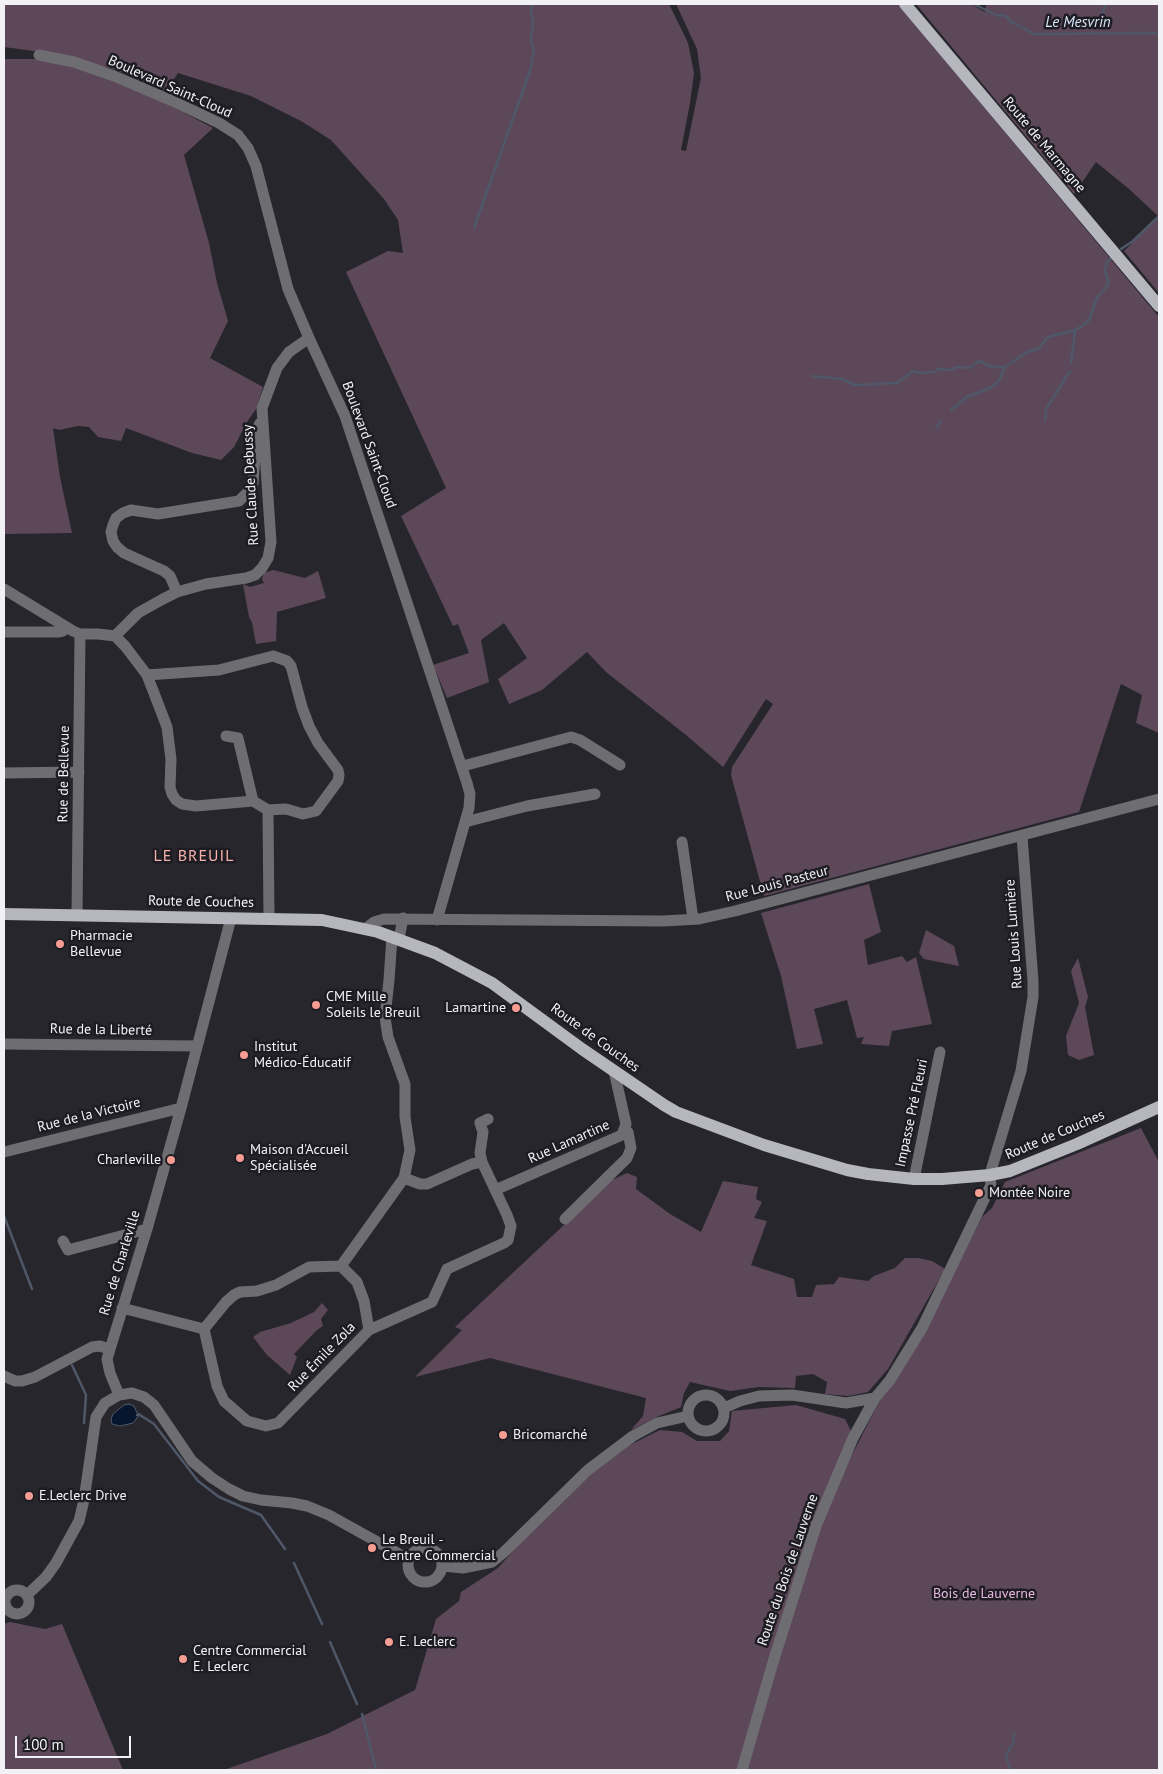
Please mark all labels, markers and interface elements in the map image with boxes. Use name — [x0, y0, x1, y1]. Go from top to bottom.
water label: Le Mesvrin — [1045, 14, 1111, 32]
street label: Boulevard Saint-Cloud — [106, 52, 234, 122]
street label: Route de Marmagne — [999, 94, 1089, 196]
street label: Boulevard Saint-Cloud — [338, 379, 400, 511]
street label: Rue Claude Debussy — [239, 424, 263, 546]
street label: Rue de Bellevue — [55, 726, 73, 822]
district label: LE BREUIL — [152, 846, 236, 866]
street label: Rue Louis Pasteur — [724, 862, 830, 906]
street label: Rue Louis Lumière — [1002, 879, 1026, 989]
street label: Route de Couches — [148, 893, 254, 911]
place label: Pharmacie Bellevue — [70, 928, 133, 960]
marker: Pharmacie Bellevue — [54, 938, 66, 950]
place label: CME Mille Soleils le Breuil — [326, 989, 420, 1022]
marker: CME Mille Soleils le Breuil — [310, 999, 322, 1011]
place label: Lamartine — [445, 1000, 506, 1016]
street label: Route de Couches — [547, 1000, 643, 1076]
marker: Lamartine — [510, 1002, 522, 1014]
street label: Rue de la Liberté — [50, 1021, 152, 1039]
place label: Institut Médico-Éducatif — [254, 1039, 351, 1072]
marker: Institut Médico-Éducatif — [238, 1049, 250, 1061]
street label: Impasse Pré Fleuri — [892, 1057, 932, 1169]
street label: Rue de la Victoire — [36, 1094, 142, 1136]
street label: Route de Couches — [1003, 1107, 1107, 1163]
street label: Rue Lamartine — [526, 1117, 612, 1167]
place label: Maison d'Accueil Spécialisée — [250, 1142, 348, 1174]
place label: Charleville — [97, 1152, 161, 1168]
marker: Maison d'Accueil Spécialisée — [234, 1152, 246, 1164]
marker: Charleville — [165, 1154, 177, 1166]
place label: Montée Noire — [989, 1185, 1070, 1201]
marker: Montée Noire — [973, 1187, 985, 1199]
street label: Rue de Charleville — [96, 1208, 144, 1318]
street label: Rue Émile Zola — [285, 1319, 359, 1395]
place label: Bricomarché — [513, 1427, 587, 1443]
marker: Bricomarché — [497, 1429, 509, 1441]
place label: E.Leclerc Drive — [39, 1488, 127, 1504]
marker: E.Leclerc Drive — [23, 1490, 35, 1502]
street label: Route du Bois de Lauverne — [754, 1492, 822, 1648]
place label: Le Breuil - Centre Commercial — [382, 1532, 495, 1564]
marker: Le Breuil - Centre Commercial — [366, 1542, 378, 1554]
park label: Bois de Lauverne — [933, 1586, 1035, 1602]
place label: E. Leclerc — [399, 1634, 455, 1650]
marker: E. Leclerc — [383, 1636, 395, 1648]
place label: Centre Commercial E. Leclerc — [193, 1643, 306, 1675]
marker: Centre Commercial E. Leclerc — [177, 1653, 189, 1665]
scale bar — [18, 1726, 134, 1758]
text: 100 m — [23, 1735, 64, 1754]

